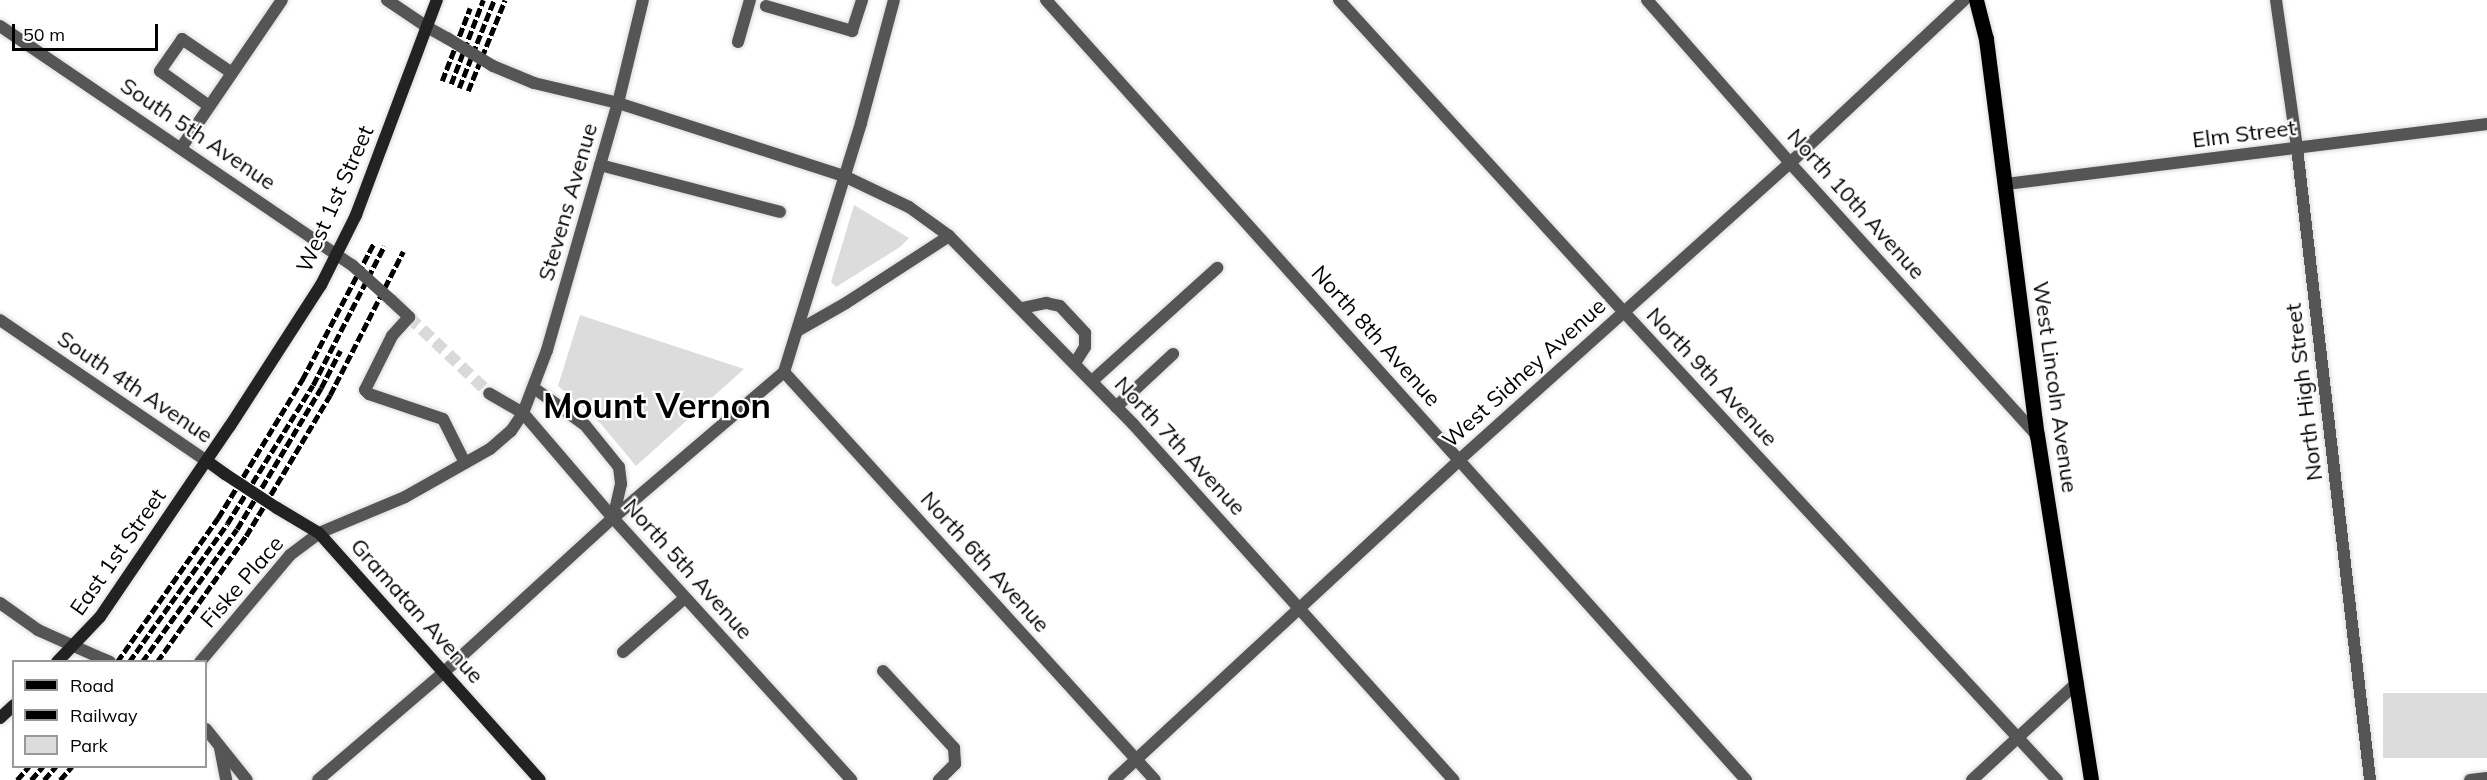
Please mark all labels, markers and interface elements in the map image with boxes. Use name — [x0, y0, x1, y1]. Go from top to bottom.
scale bar — [15, 12, 160, 50]
text: 50 m — [23, 23, 65, 46]
street label: South 5th Avenue — [115, 72, 281, 196]
street label: Elm Street — [2191, 115, 2297, 153]
street label: Stevens Avenue — [533, 120, 603, 284]
street label: West 1st Street — [291, 122, 379, 276]
street label: North 10th Avenue — [1782, 123, 1930, 285]
street label: North 8th Avenue — [1306, 260, 1446, 412]
street label: West Lincoln Avenue — [2027, 280, 2083, 494]
street label: West Sidney Avenue — [1437, 293, 1611, 453]
street label: North 9th Avenue — [1641, 302, 1783, 452]
street label: North High Street — [2280, 302, 2328, 482]
street label: South 4th Avenue — [52, 325, 218, 449]
street label: North 7th Avenue — [1109, 371, 1251, 521]
district label: Mount Vernon — [543, 386, 771, 426]
street label: East 1st Street — [65, 484, 171, 620]
street label: North 6th Avenue — [915, 486, 1055, 638]
street label: North 5th Avenue — [618, 493, 758, 645]
street label: Fiske Place — [195, 531, 289, 633]
street label: Gramatan Avenue — [345, 533, 489, 689]
legend — [12, 660, 207, 768]
text: Road — [70, 674, 114, 697]
text: Railway — [70, 704, 138, 727]
text: Park — [70, 734, 108, 757]

